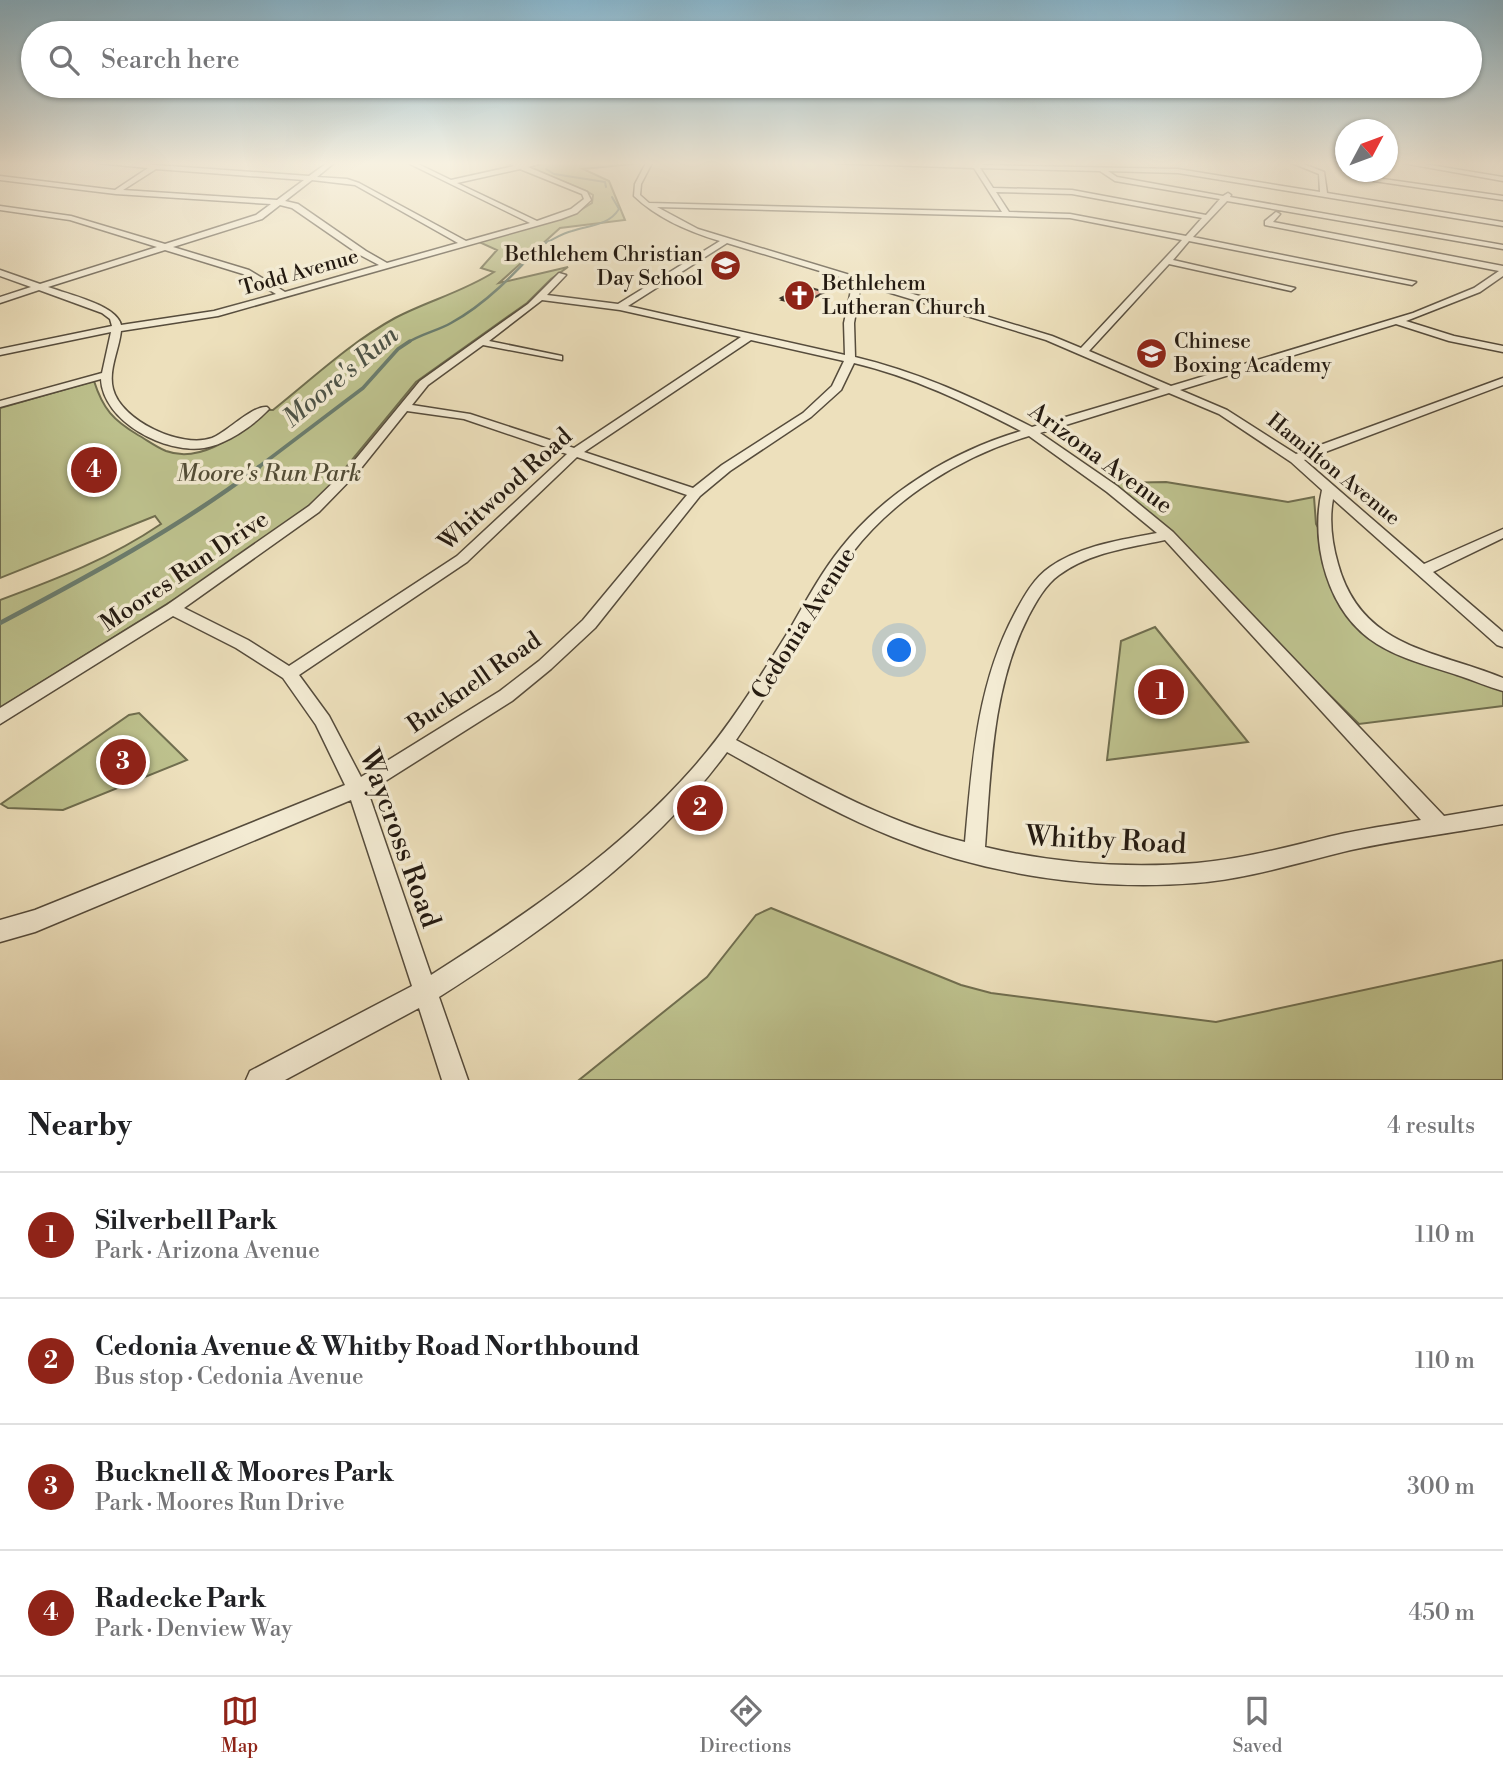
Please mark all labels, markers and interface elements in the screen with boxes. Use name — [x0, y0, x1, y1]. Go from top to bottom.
search box — [21, 21, 1482, 98]
icon: search — [45, 41, 83, 79]
text: Search here — [101, 44, 240, 76]
north arrow — [1335, 119, 1398, 182]
place label: Bethlehem Christian Day School — [504, 242, 703, 292]
street label: Todd Avenue — [237, 244, 362, 302]
school or university icon: Bethlehem Christian Day School — [709, 249, 743, 283]
place label: Bethlehem Lutheran Church — [821, 271, 986, 321]
church icon: Bethlehem Lutheran Church — [782, 278, 816, 312]
water label: Moore's Run — [276, 319, 405, 435]
place label: Chinese Boxing Academy — [1173, 329, 1332, 379]
school or university icon: Chinese Boxing Academy — [1134, 336, 1168, 370]
street label: Arizona Avenue — [1022, 396, 1178, 521]
street label: Hamilton Avenue — [1261, 408, 1405, 531]
street label: Whitwood Road — [432, 422, 579, 558]
pin: 4 — [71, 444, 117, 496]
park label: Moore's Run Park — [177, 459, 361, 489]
street label: Moores Run Drive — [95, 504, 274, 639]
street label: Cedonia Avenue — [745, 542, 863, 705]
street label: Bucknell Road — [401, 625, 548, 741]
your location — [882, 633, 916, 667]
pin: 1 — [1138, 666, 1184, 718]
pin: 3 — [100, 736, 146, 788]
street label: Waycross Road — [351, 744, 448, 933]
pin: 2 — [677, 782, 723, 834]
street label: Whitby Road — [1024, 819, 1187, 862]
text: Nearby — [28, 1107, 132, 1145]
text: 4 results — [1387, 1112, 1475, 1140]
text: Silverbell Park — [95, 1205, 277, 1237]
text: 1 — [45, 1221, 57, 1249]
text: 110 m — [1415, 1221, 1475, 1249]
text: Park · Arizona Avenue — [95, 1237, 320, 1265]
text: Cedonia Avenue & Whitby Road Northbound — [95, 1331, 640, 1363]
text: 2 — [44, 1347, 58, 1375]
text: 110 m — [1415, 1347, 1475, 1375]
text: Bus stop · Cedonia Avenue — [95, 1363, 364, 1391]
text: Bucknell & Moores Park — [95, 1457, 394, 1489]
text: 3 — [44, 1473, 58, 1501]
text: 300 m — [1407, 1473, 1475, 1501]
text: Park · Moores Run Drive — [95, 1489, 345, 1517]
text: Radecke Park — [95, 1583, 266, 1615]
text: 4 — [43, 1599, 59, 1627]
text: 450 m — [1409, 1599, 1475, 1627]
text: Park · Denview Way — [95, 1615, 292, 1643]
tab: Map — [221, 1692, 259, 1758]
tab: Directions — [700, 1692, 791, 1758]
tab: Saved — [1233, 1692, 1282, 1758]

